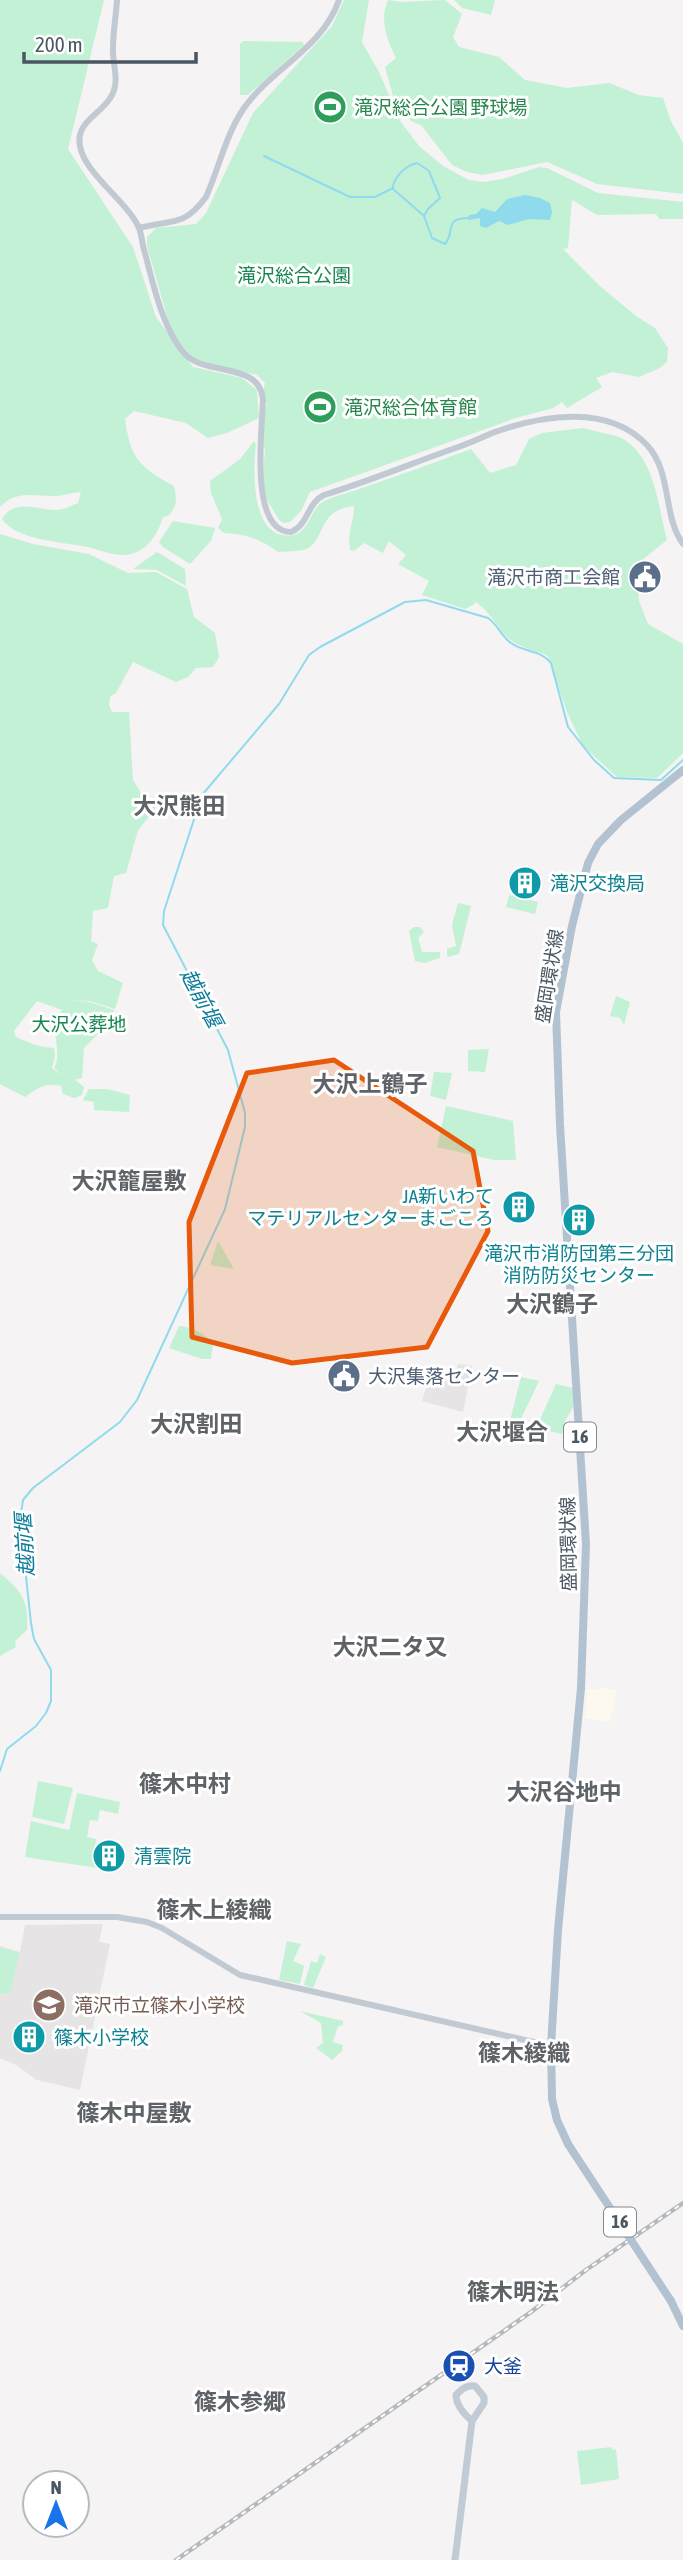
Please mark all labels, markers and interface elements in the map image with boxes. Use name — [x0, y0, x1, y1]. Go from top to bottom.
scale bar — [24, 21, 196, 65]
text: 200 m — [35, 32, 83, 56]
sports icon: 滝沢総合公園 野球場 — [311, 88, 349, 126]
place label: 滝沢総合公園 野球場 — [354, 96, 528, 118]
park label: 滝沢総合公園 — [237, 264, 351, 286]
sports icon: 滝沢総合体育館 — [301, 388, 339, 426]
place label: 滝沢総合体育館 — [344, 396, 477, 418]
public building icon: 滝沢市商工会館 — [626, 558, 664, 596]
place label: 滝沢市商工会館 — [487, 566, 620, 588]
district label: 大沢熊田 — [133, 793, 225, 819]
building icon: 滝沢交換局 — [506, 864, 544, 902]
place label: 滝沢交換局 — [550, 872, 645, 894]
street label: 盛岡環状線 — [531, 927, 567, 1025]
water label: 越前堰 — [176, 964, 229, 1035]
park label: 大沢公葬地 — [31, 1013, 127, 1035]
district label: 大沢上鶴子 — [313, 1071, 428, 1097]
district label: 大沢籠屋敷 — [72, 1168, 187, 1194]
place label: JA新いわて マテリアルセンターまごころ — [247, 1185, 494, 1229]
building icon: JA新いわて マテリアルセンターまごころ — [500, 1188, 538, 1226]
building icon: 滝沢市消防団第三分団 消防防災センター — [560, 1201, 598, 1239]
place label: 滝沢市消防団第三分団 消防防災センター — [484, 1242, 674, 1286]
district label: 大沢鶴子 — [506, 1291, 598, 1317]
public building icon: 大沢集落センター — [325, 1357, 363, 1395]
place label: 大沢集落センター — [368, 1365, 520, 1387]
district label: 大沢割田 — [150, 1411, 242, 1437]
district label: 大沢堰合 — [456, 1419, 548, 1445]
road number: 16 — [564, 1422, 596, 1452]
street label: 盛岡環状線 — [556, 1496, 580, 1592]
water label: 越前堰 — [10, 1509, 38, 1577]
district label: 大沢二タ又 — [333, 1634, 448, 1660]
district label: 篠木中村 — [139, 1771, 231, 1797]
district label: 大沢谷地中 — [507, 1779, 622, 1805]
building icon: 清雲院 — [90, 1837, 128, 1875]
place label: 清雲院 — [134, 1845, 191, 1867]
district label: 篠木上綾織 — [157, 1897, 272, 1923]
school or university icon: 滝沢市立篠木小学校 — [30, 1986, 68, 2024]
place label: 滝沢市立篠木小学校 — [74, 1994, 245, 2016]
building icon: 篠木小学校 — [10, 2018, 48, 2056]
place label: 篠木小学校 — [54, 2026, 149, 2048]
district label: 篠木綾織 — [478, 2040, 570, 2066]
district label: 篠木中屋敷 — [77, 2100, 192, 2126]
road number: 16 — [604, 2208, 636, 2236]
district label: 篠木明法 — [467, 2279, 559, 2305]
station icon: 大釜 — [440, 2347, 478, 2385]
place label: 大釜 — [484, 2355, 522, 2377]
district label: 篠木参郷 — [194, 2389, 286, 2415]
north arrow — [21, 2469, 91, 2539]
text: N — [50, 2476, 62, 2498]

